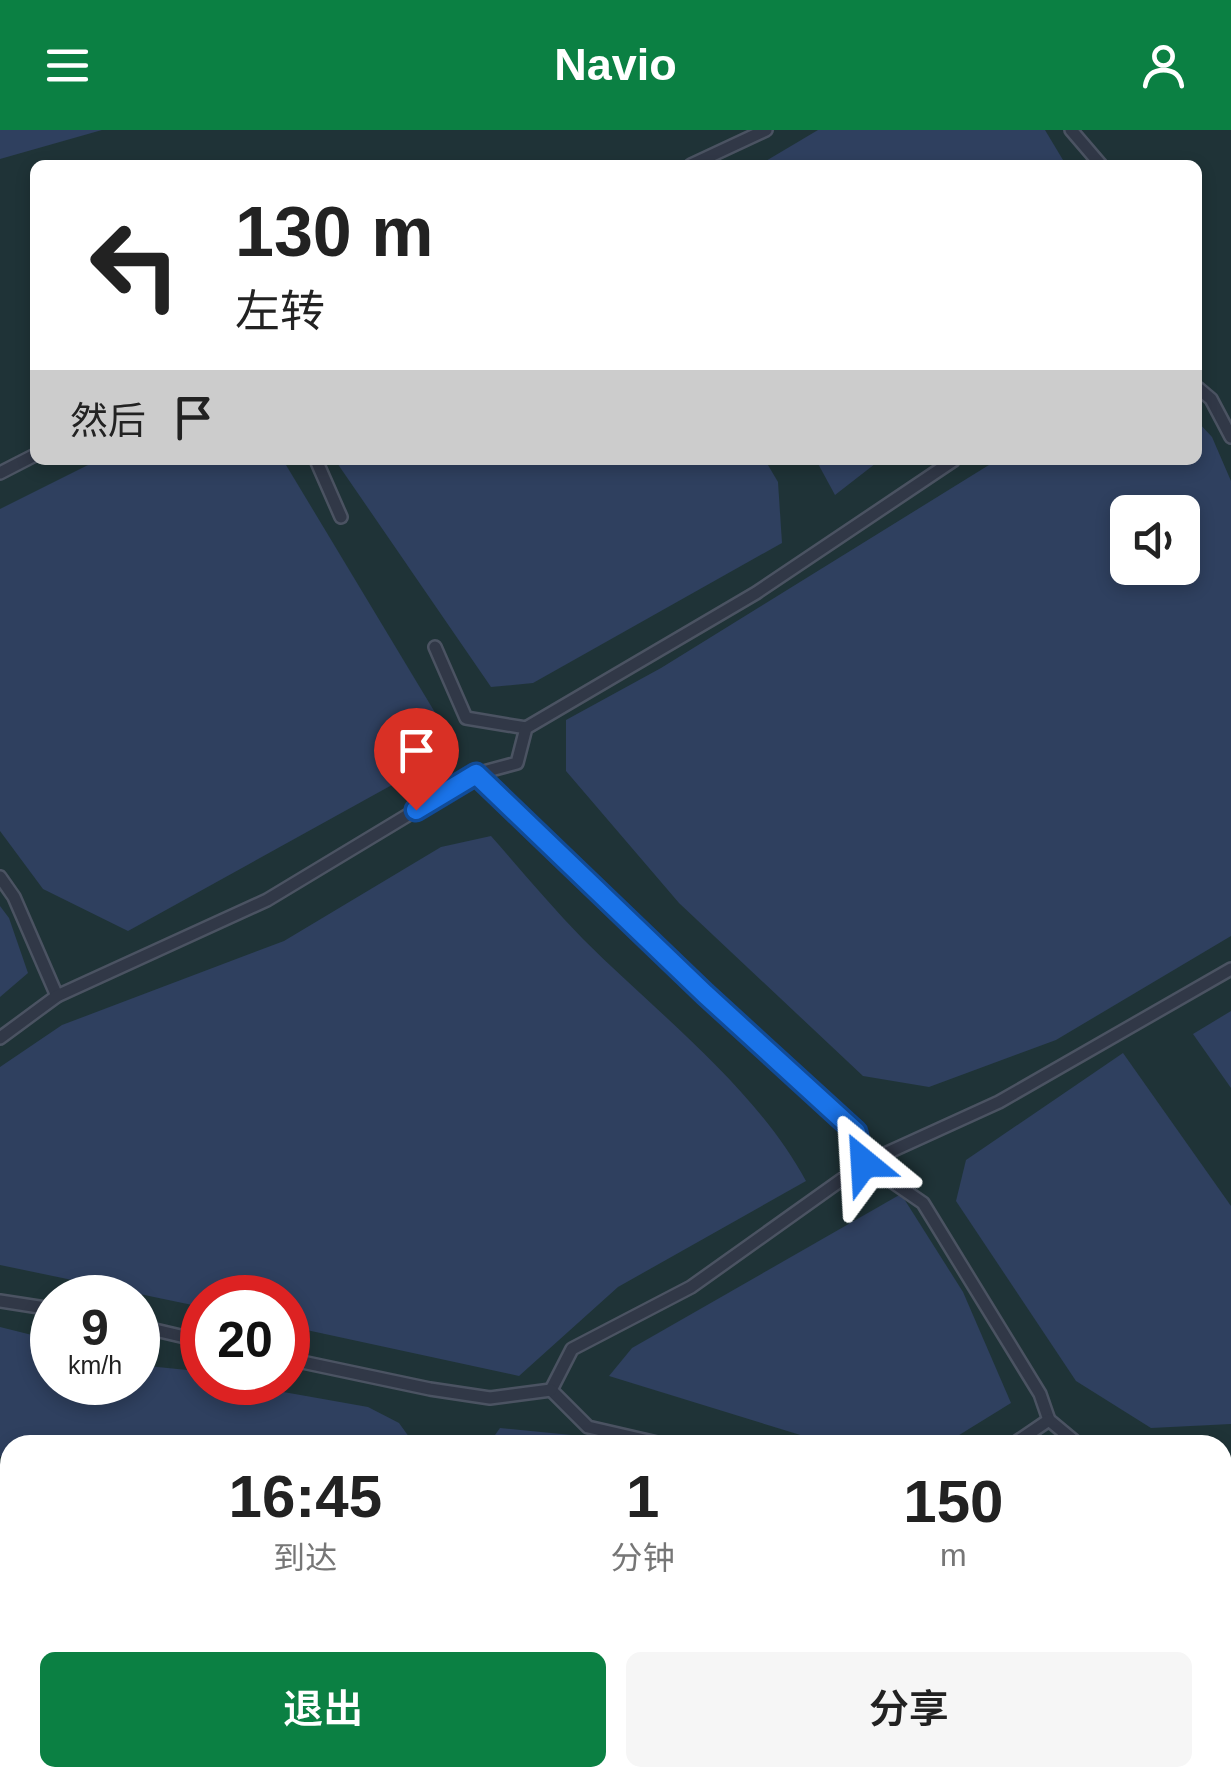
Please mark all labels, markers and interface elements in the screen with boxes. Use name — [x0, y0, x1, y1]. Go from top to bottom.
icon: menu — [40, 38, 95, 93]
icon: person — [1136, 38, 1191, 93]
text: Navio — [554, 39, 677, 90]
text: 130 m — [235, 193, 433, 271]
icon: left — [70, 200, 200, 330]
text: 左转 — [235, 286, 325, 337]
icon: arrive — [166, 390, 221, 445]
text: 然后 — [70, 400, 146, 442]
map controls — [1110, 495, 1200, 585]
button: sound — [1110, 495, 1200, 585]
pin — [374, 708, 459, 811]
icon: arrive — [389, 723, 444, 778]
position arrow — [812, 1111, 916, 1215]
speed limit sign: 20 — [180, 1275, 310, 1405]
text: 9 — [81, 1300, 109, 1356]
text: km/h — [68, 1351, 122, 1379]
text: 16:45 — [229, 1463, 382, 1530]
text: 1 — [626, 1463, 659, 1530]
text: 150 — [903, 1468, 1003, 1535]
text: m — [940, 1537, 967, 1573]
text: 到达 — [273, 1540, 337, 1576]
text: 分钟 — [611, 1540, 675, 1576]
button: 退出 — [40, 1652, 606, 1767]
button: 分享 — [626, 1652, 1192, 1767]

